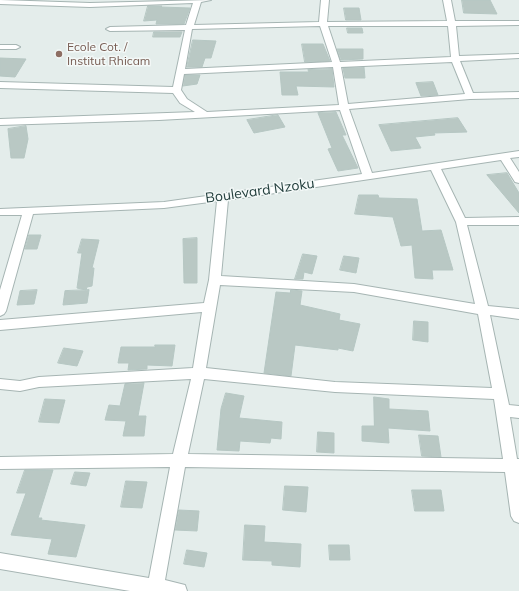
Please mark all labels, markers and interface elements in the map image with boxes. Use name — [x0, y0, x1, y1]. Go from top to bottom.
place label: Ecole Cot. / Institut Rhicam — [67, 40, 150, 68]
marker: Ecole Cot. / Institut Rhicam — [54, 49, 64, 59]
street label: Boulevard Nzoku — [204, 175, 316, 207]

